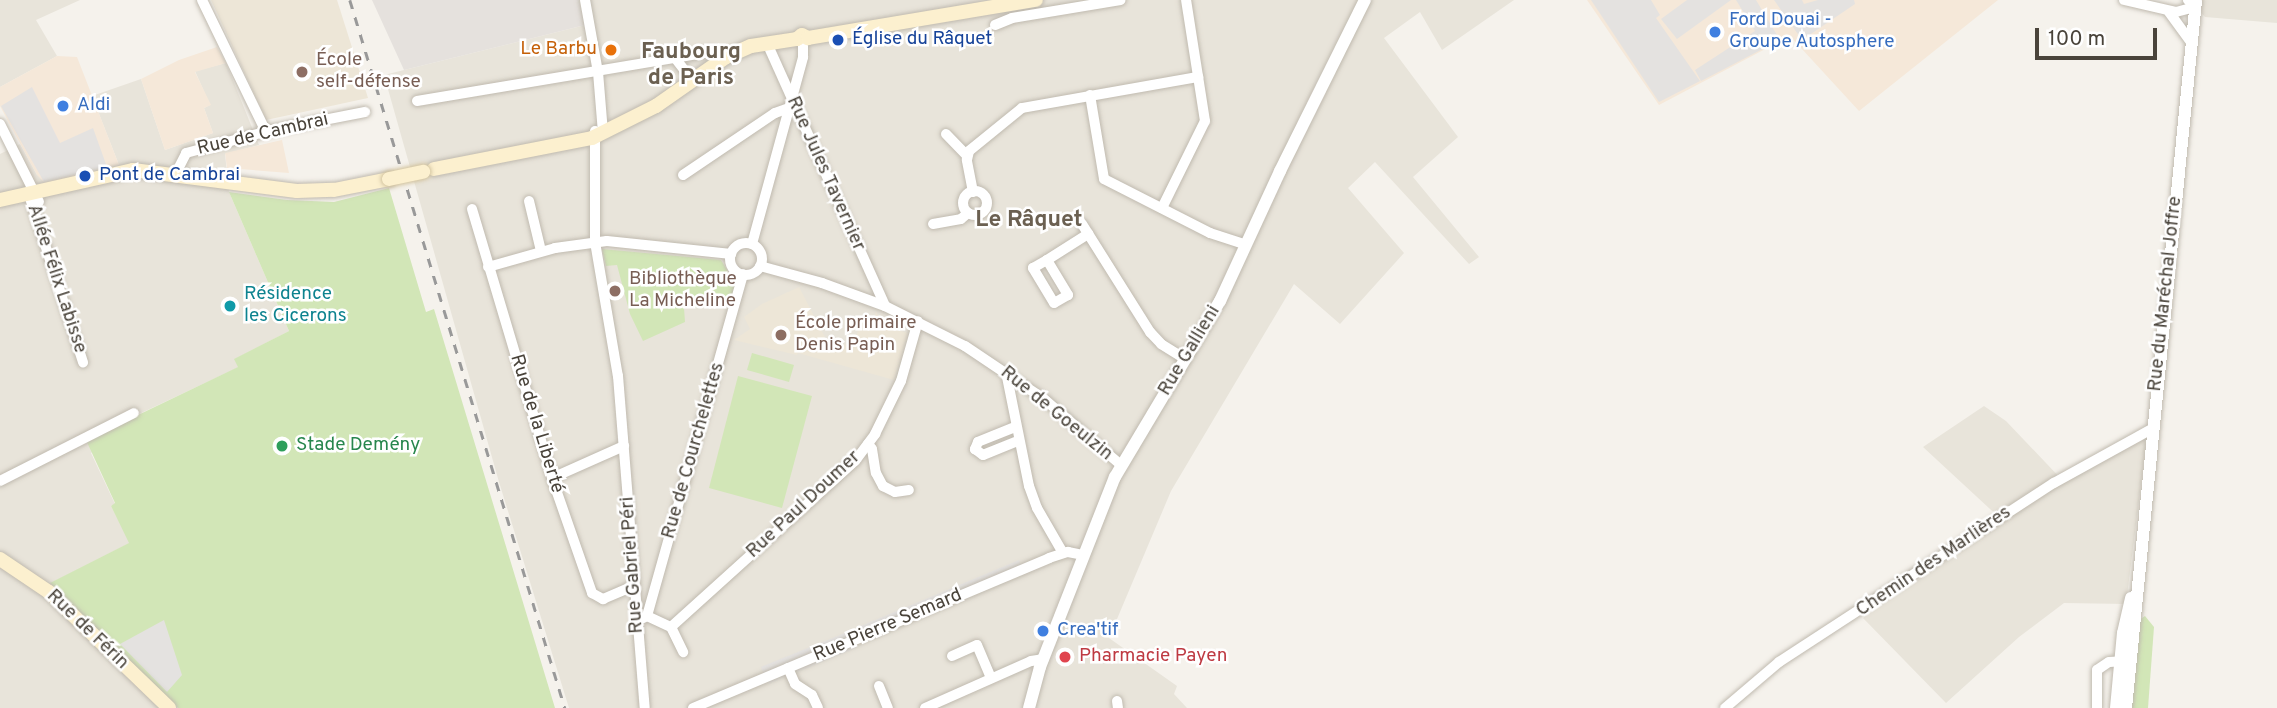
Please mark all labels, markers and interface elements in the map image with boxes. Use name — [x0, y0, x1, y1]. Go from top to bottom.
place label: Ford Douai - Groupe Autosphere — [1729, 10, 1895, 54]
scale bar — [2039, 14, 2162, 58]
marker: Ford Douai - Groupe Autosphere — [1707, 24, 1723, 40]
text: 100 m — [2048, 26, 2105, 53]
place label: Église du Râquet — [852, 29, 992, 51]
marker: Église du Râquet — [830, 32, 846, 48]
place label: Le Barbu — [520, 39, 597, 61]
district label: Faubourg de Paris — [641, 39, 741, 93]
marker: Le Barbu — [603, 42, 619, 58]
place label: École self-défense — [316, 50, 421, 94]
marker: École self-défense — [294, 64, 310, 80]
street label: Rue Jules Tavernier — [781, 93, 869, 255]
place label: Aldi — [77, 95, 110, 117]
marker: Aldi — [55, 98, 71, 114]
street label: Rue de Cambrai — [195, 109, 331, 161]
place label: Pont de Cambrai — [99, 165, 240, 187]
marker: Pont de Cambrai — [77, 168, 93, 184]
street label: Rue du Maréchal Joffre — [2144, 195, 2188, 393]
street label: Allée Félix Labisse — [21, 202, 91, 356]
district label: Le Râquet — [975, 207, 1083, 235]
place label: Bibliothèque La Micheline — [629, 269, 737, 313]
marker: Bibliothèque La Micheline — [607, 283, 623, 299]
place label: Résidence les Cicerons — [244, 284, 347, 328]
marker: Résidence les Cicerons — [222, 298, 238, 314]
street label: Rue Gallieni — [1154, 302, 1226, 400]
place label: École primaire Denis Papin — [795, 313, 917, 357]
marker: École primaire Denis Papin — [773, 327, 789, 343]
street label: Rue de la Liberté — [504, 352, 568, 496]
street label: Rue de Courchelettes — [658, 360, 730, 542]
street label: Rue de Goeulzin — [995, 362, 1117, 466]
place label: Stade Demény — [296, 435, 420, 457]
marker: Stade Demény — [274, 438, 290, 454]
street label: Rue Paul Doumer — [742, 446, 866, 564]
street label: Rue Gabriel Péri — [617, 496, 649, 634]
street label: Chemin des Marlières — [1852, 502, 2016, 622]
street label: Rue Pierre Semard — [810, 584, 966, 668]
street label: Rue de Férin — [41, 585, 133, 675]
place label: Crea'tif — [1057, 620, 1118, 642]
marker: Crea'tif — [1035, 623, 1051, 639]
place label: Pharmacie Payen — [1079, 646, 1227, 668]
marker: Pharmacie Payen — [1057, 649, 1073, 665]

